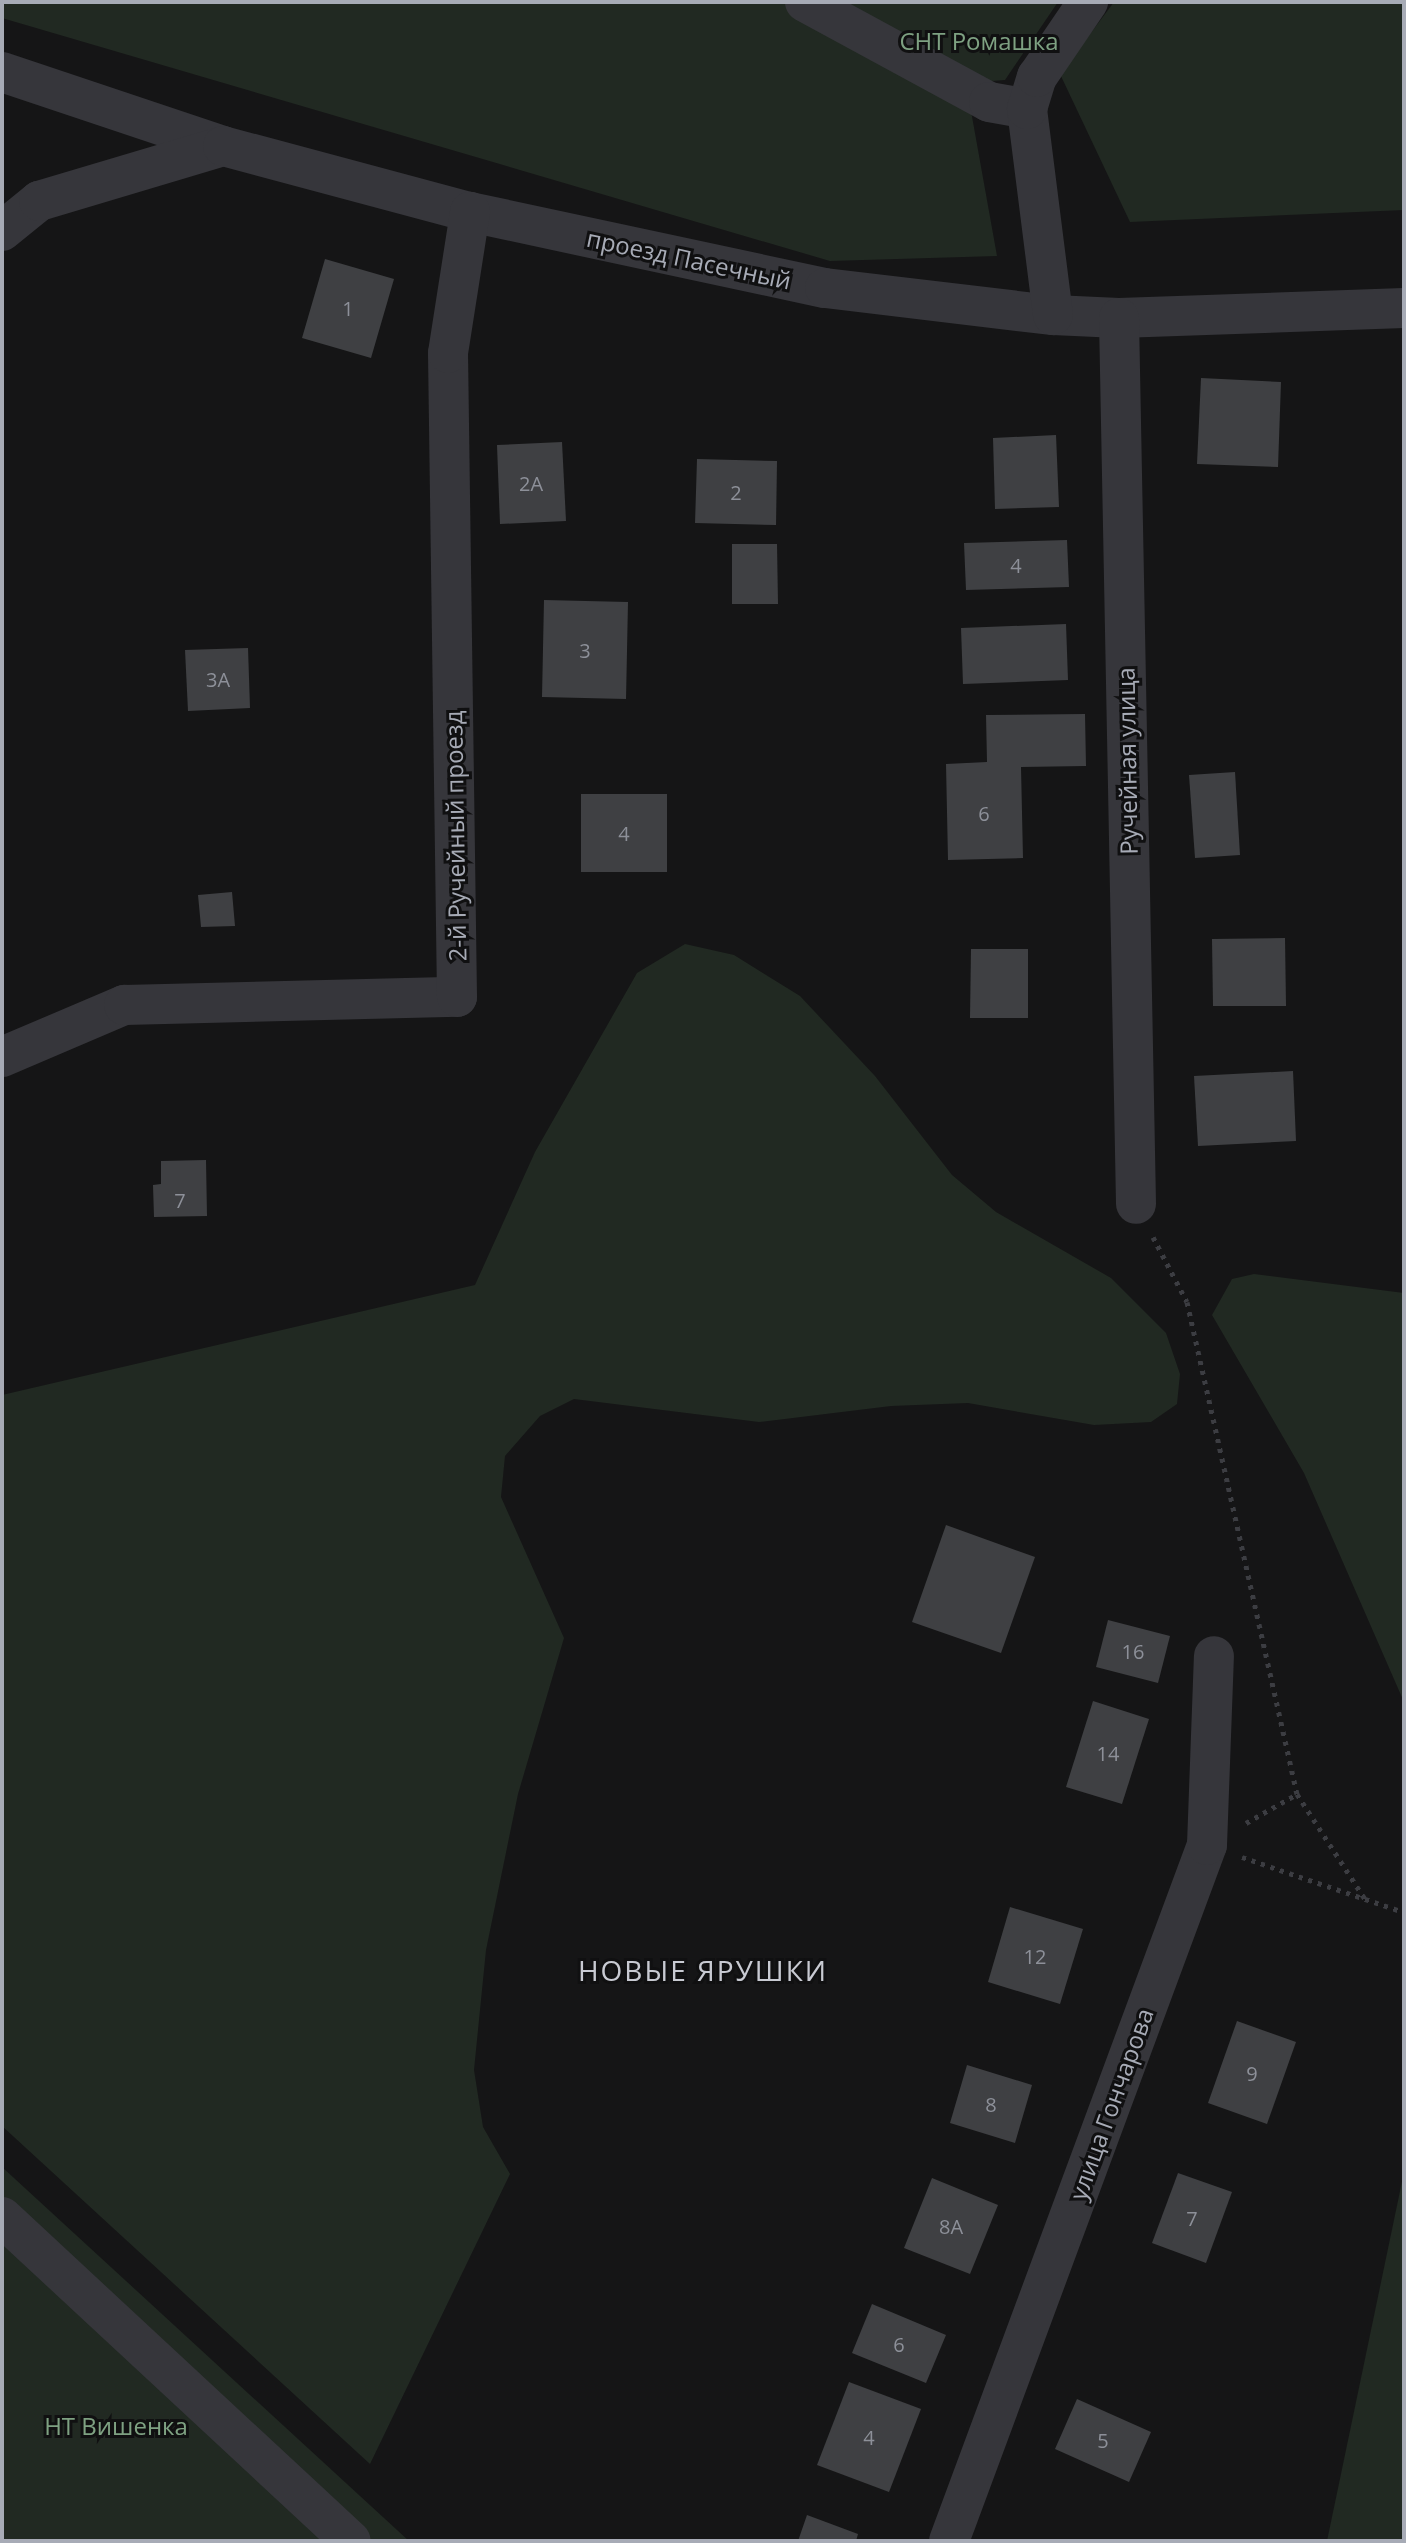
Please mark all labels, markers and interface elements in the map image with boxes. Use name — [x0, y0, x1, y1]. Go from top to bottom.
park label: СНТ Ромашка — [899, 27, 1059, 55]
street label: проезд Пасечный — [584, 223, 794, 295]
house number: 1 — [342, 296, 354, 320]
house number: 2А — [519, 471, 543, 495]
house number: 2 — [730, 480, 742, 504]
house number: 4 — [1010, 553, 1022, 577]
house number: 3 — [579, 638, 591, 662]
house number: 3А — [206, 667, 230, 691]
street label: Ручейная улица — [1111, 667, 1143, 855]
street label: 2-й Ручейный проезд — [438, 710, 472, 962]
house number: 6 — [978, 801, 990, 825]
house number: 4 — [618, 821, 630, 845]
house number: 7 — [174, 1188, 186, 1212]
house number: 16 — [1122, 1639, 1144, 1663]
house number: 14 — [1097, 1741, 1119, 1765]
house number: 12 — [1024, 1944, 1046, 1968]
district label: НОВЫЕ ЯРУШКИ — [578, 1953, 828, 1987]
street label: улица Гончарова — [1063, 2004, 1159, 2204]
house number: 9 — [1246, 2061, 1258, 2085]
house number: 8 — [985, 2092, 997, 2116]
house number: 7 — [1186, 2206, 1198, 2230]
house number: 8А — [939, 2214, 963, 2238]
house number: 6 — [893, 2332, 905, 2356]
park label: НТ Вишенка — [44, 2412, 188, 2440]
house number: 4 — [863, 2425, 875, 2449]
house number: 5 — [1097, 2428, 1109, 2452]

